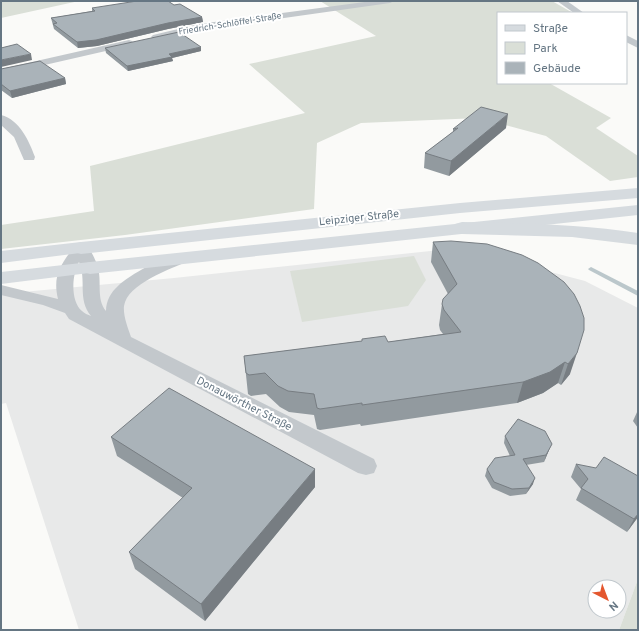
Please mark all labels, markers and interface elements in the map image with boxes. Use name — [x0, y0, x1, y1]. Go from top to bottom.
street label: Friedrich-Schlöffel-Straße — [178, 10, 282, 38]
legend — [497, 12, 627, 84]
text: Straße — [533, 21, 568, 37]
text: Park — [533, 41, 558, 57]
text: Gebäude — [533, 61, 581, 77]
street label: Leipziger Straße — [318, 207, 400, 229]
street label: Donauwörther Straße — [194, 374, 294, 434]
north arrow — [587, 579, 627, 619]
text: N — [605, 598, 621, 614]

